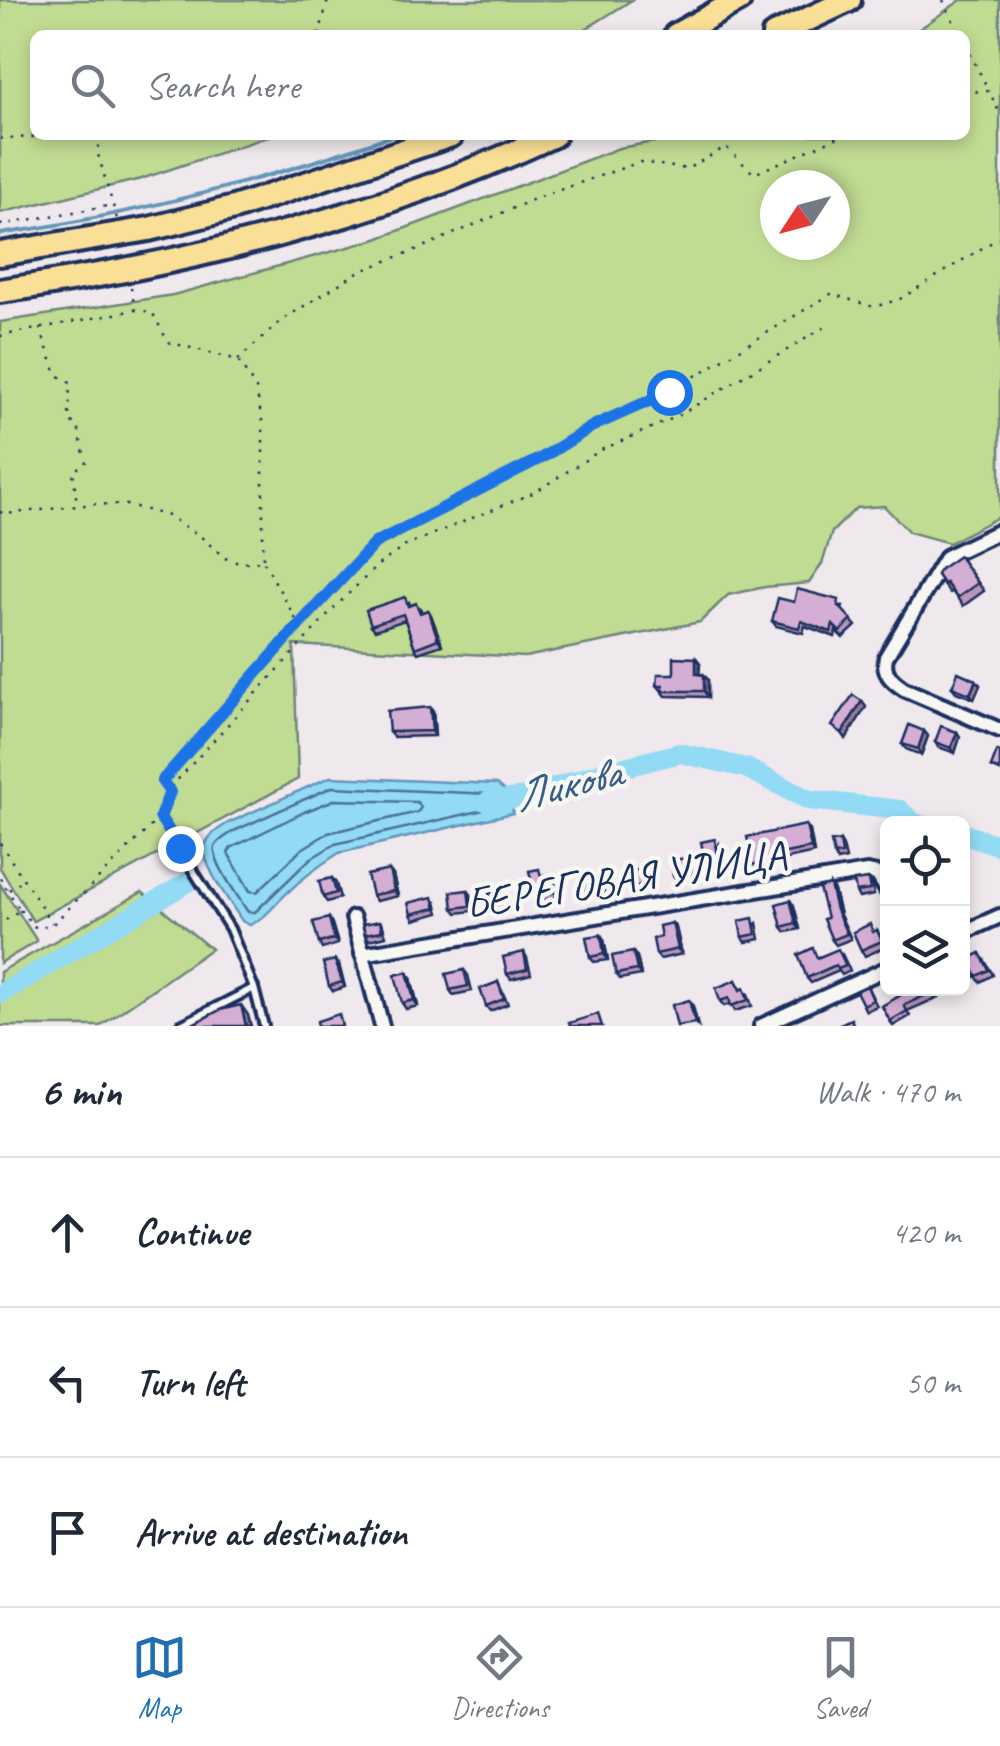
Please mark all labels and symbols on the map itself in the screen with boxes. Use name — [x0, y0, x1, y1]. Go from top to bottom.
north arrow — [760, 170, 850, 260]
route start — [647, 370, 693, 416]
water label: Ликова — [508, 743, 631, 825]
route end — [158, 826, 204, 872]
street label: БЕРЕГОВАЯ УЛИЦА — [461, 828, 790, 931]

